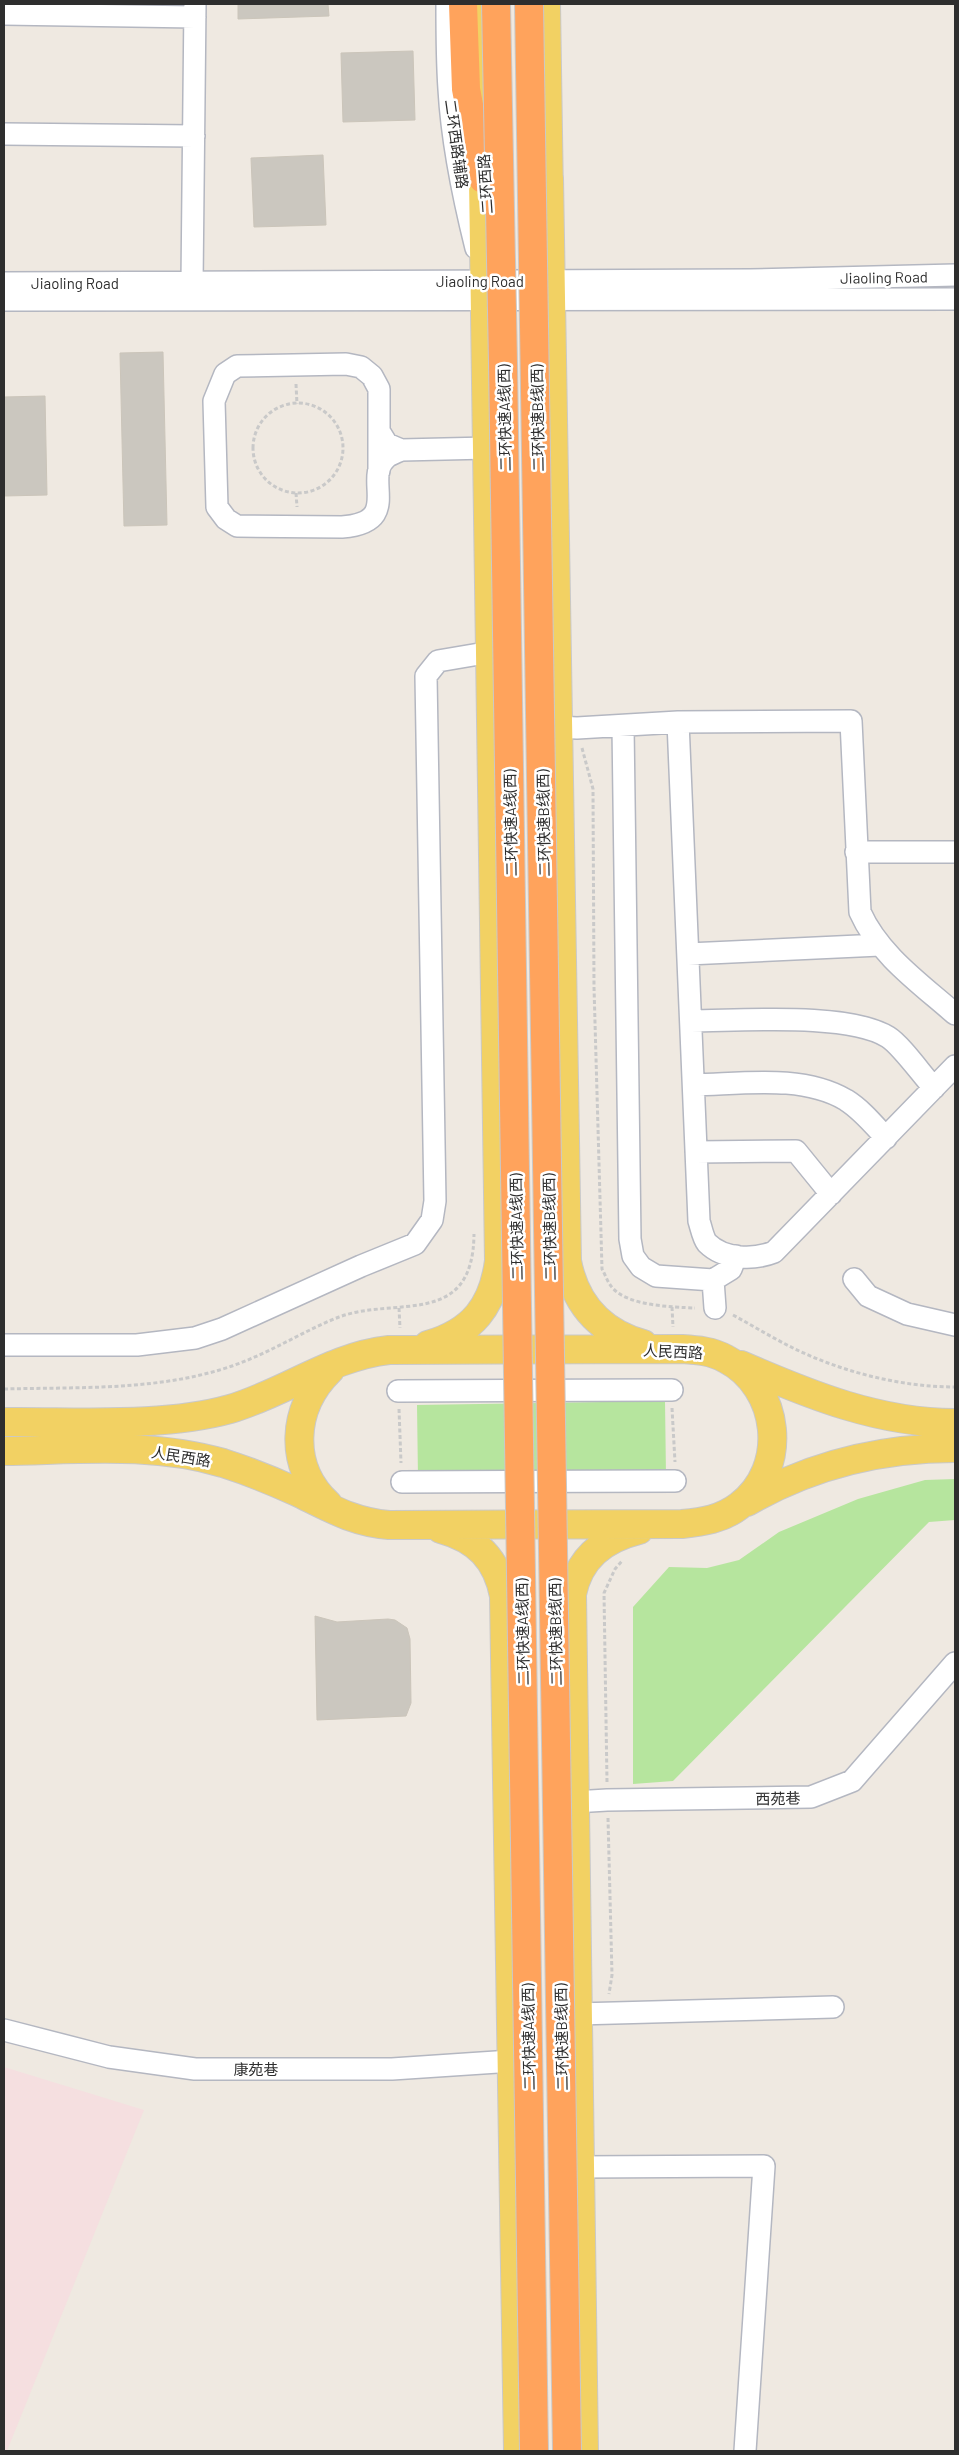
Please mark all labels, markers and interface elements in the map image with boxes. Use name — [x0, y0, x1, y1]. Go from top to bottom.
street label: 二环西路辅路 — [442, 98, 472, 190]
street label: 二环西路 — [474, 153, 496, 215]
street label: Jiaoling Road — [840, 267, 928, 287]
street label: Jiaoling Road — [436, 272, 524, 290]
street label: Jiaoling Road — [31, 274, 119, 292]
street label: 二环快速A线(西) — [494, 364, 514, 472]
street label: 二环快速B线(西) — [527, 364, 547, 472]
street label: 二环快速A线(西) — [500, 769, 520, 877]
street label: 二环快速B线(西) — [533, 769, 553, 877]
street label: 二环快速A线(西) — [506, 1173, 526, 1281]
street label: 二环快速B线(西) — [539, 1173, 559, 1281]
street label: 人民西路 — [643, 1340, 703, 1362]
street label: 人民西路 — [150, 1442, 212, 1470]
street label: 二环快速A线(西) — [512, 1578, 532, 1686]
street label: 二环快速B线(西) — [545, 1578, 565, 1686]
street label: 西苑巷 — [755, 1789, 801, 1807]
street label: 二环快速A线(西) — [518, 1983, 538, 2091]
street label: 二环快速B线(西) — [551, 1983, 571, 2091]
street label: 康苑巷 — [233, 2060, 279, 2078]

